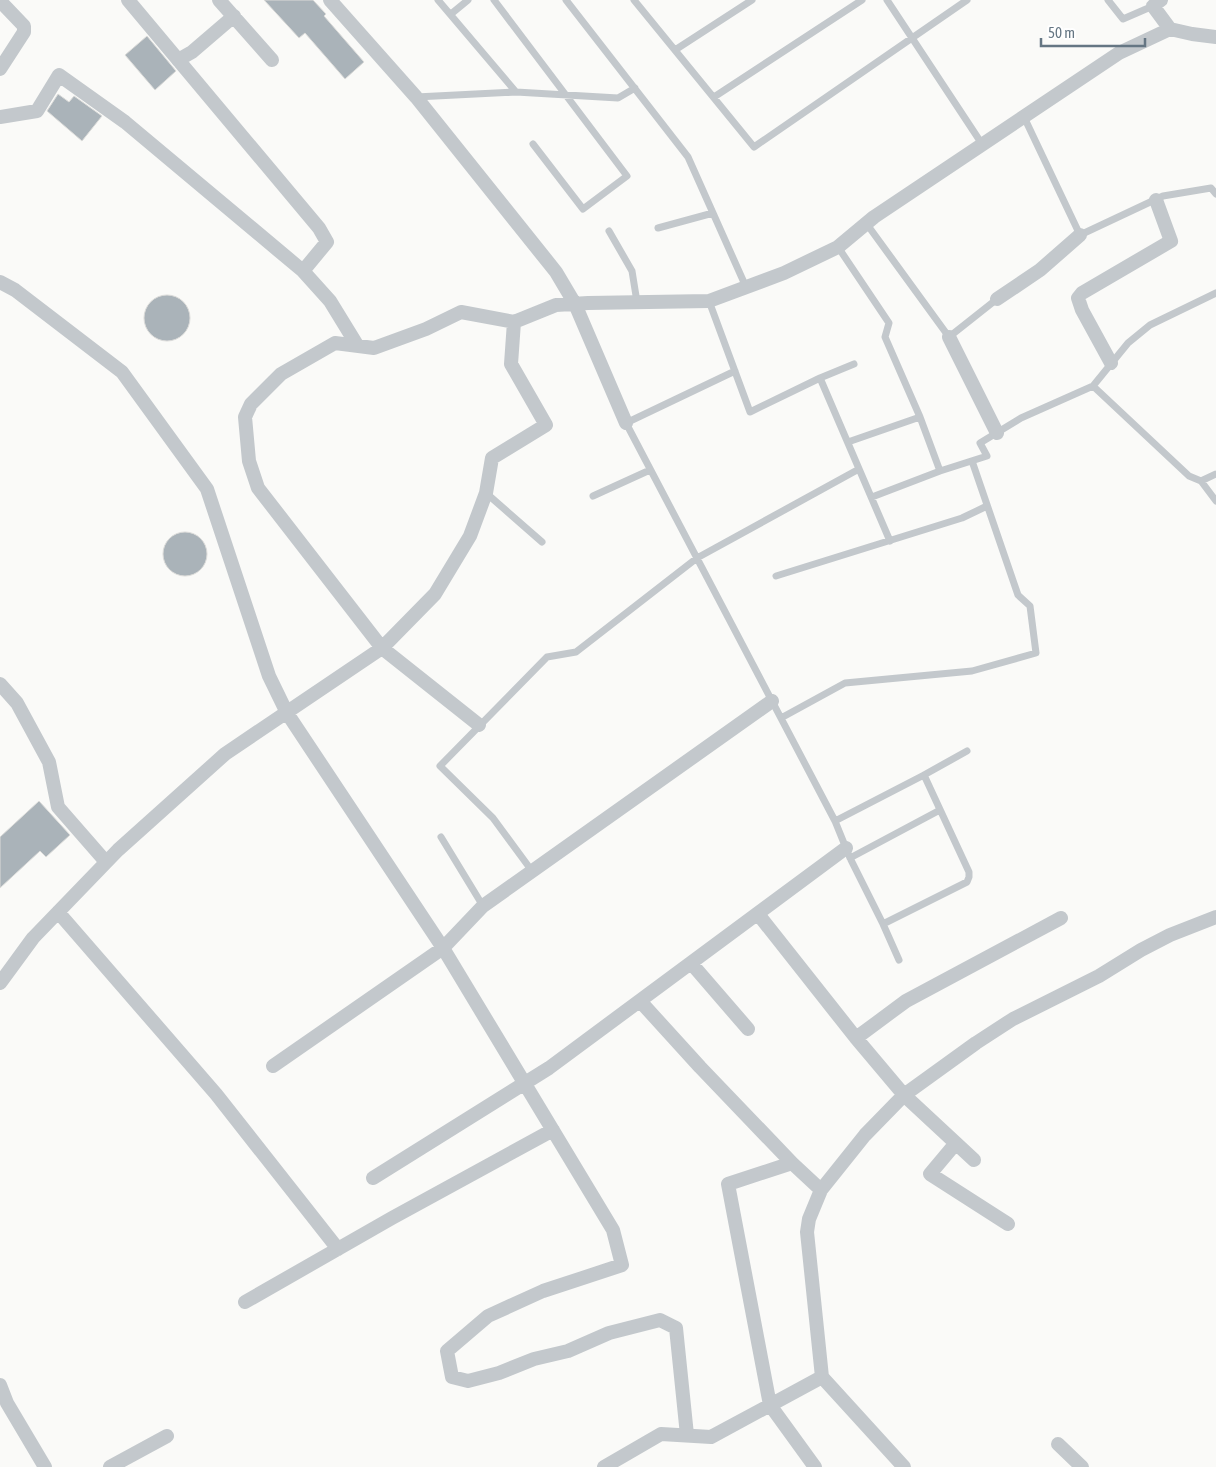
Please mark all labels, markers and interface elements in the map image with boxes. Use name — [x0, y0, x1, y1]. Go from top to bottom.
scale bar — [1041, 15, 1145, 47]
text: 50 m — [1048, 24, 1075, 41]

